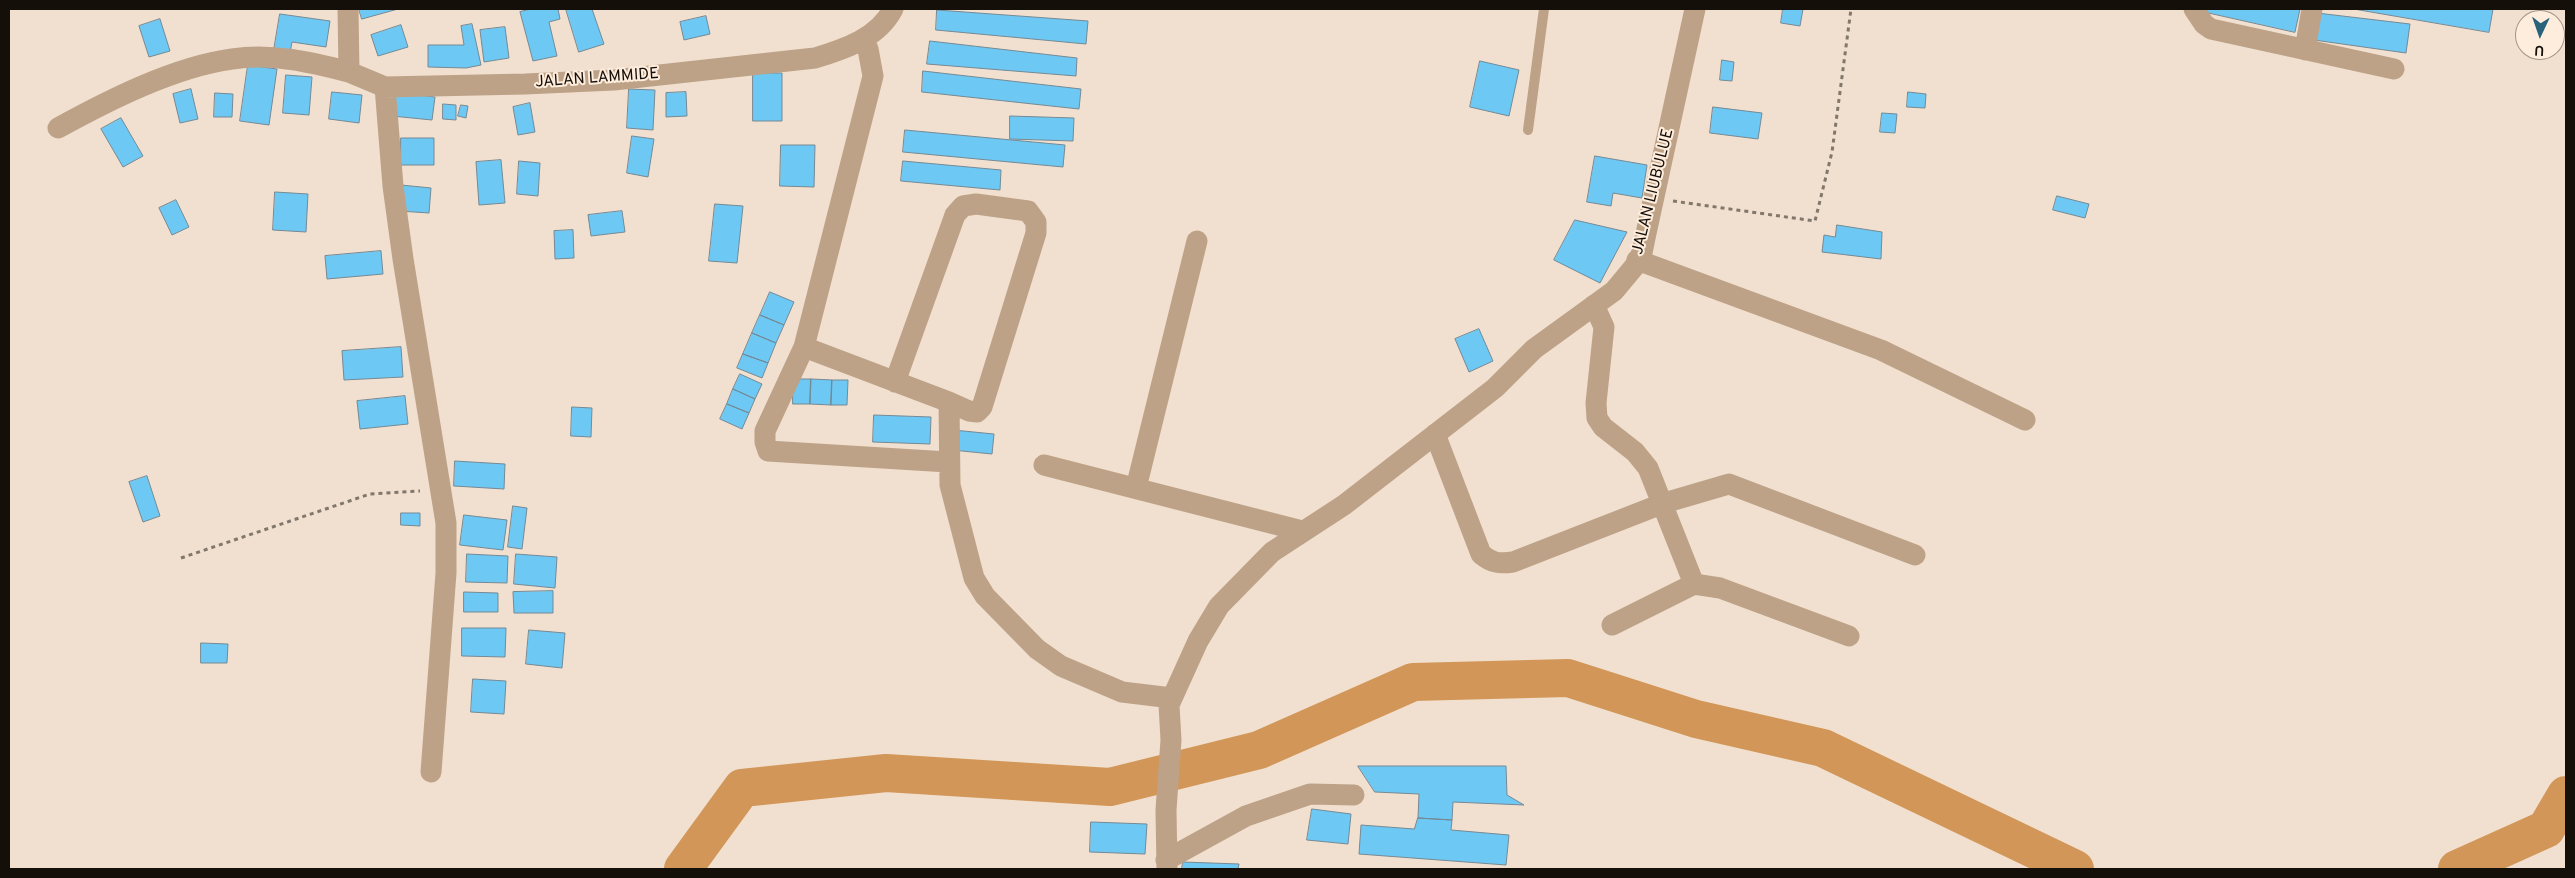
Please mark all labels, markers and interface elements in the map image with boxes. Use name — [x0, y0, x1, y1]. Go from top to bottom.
north arrow — [2515, 10, 2565, 60]
text: U — [2534, 41, 2545, 58]
street label: JALAN LAMMIDE — [535, 65, 659, 93]
street label: JALAN LIUBULUE — [1629, 127, 1679, 257]

